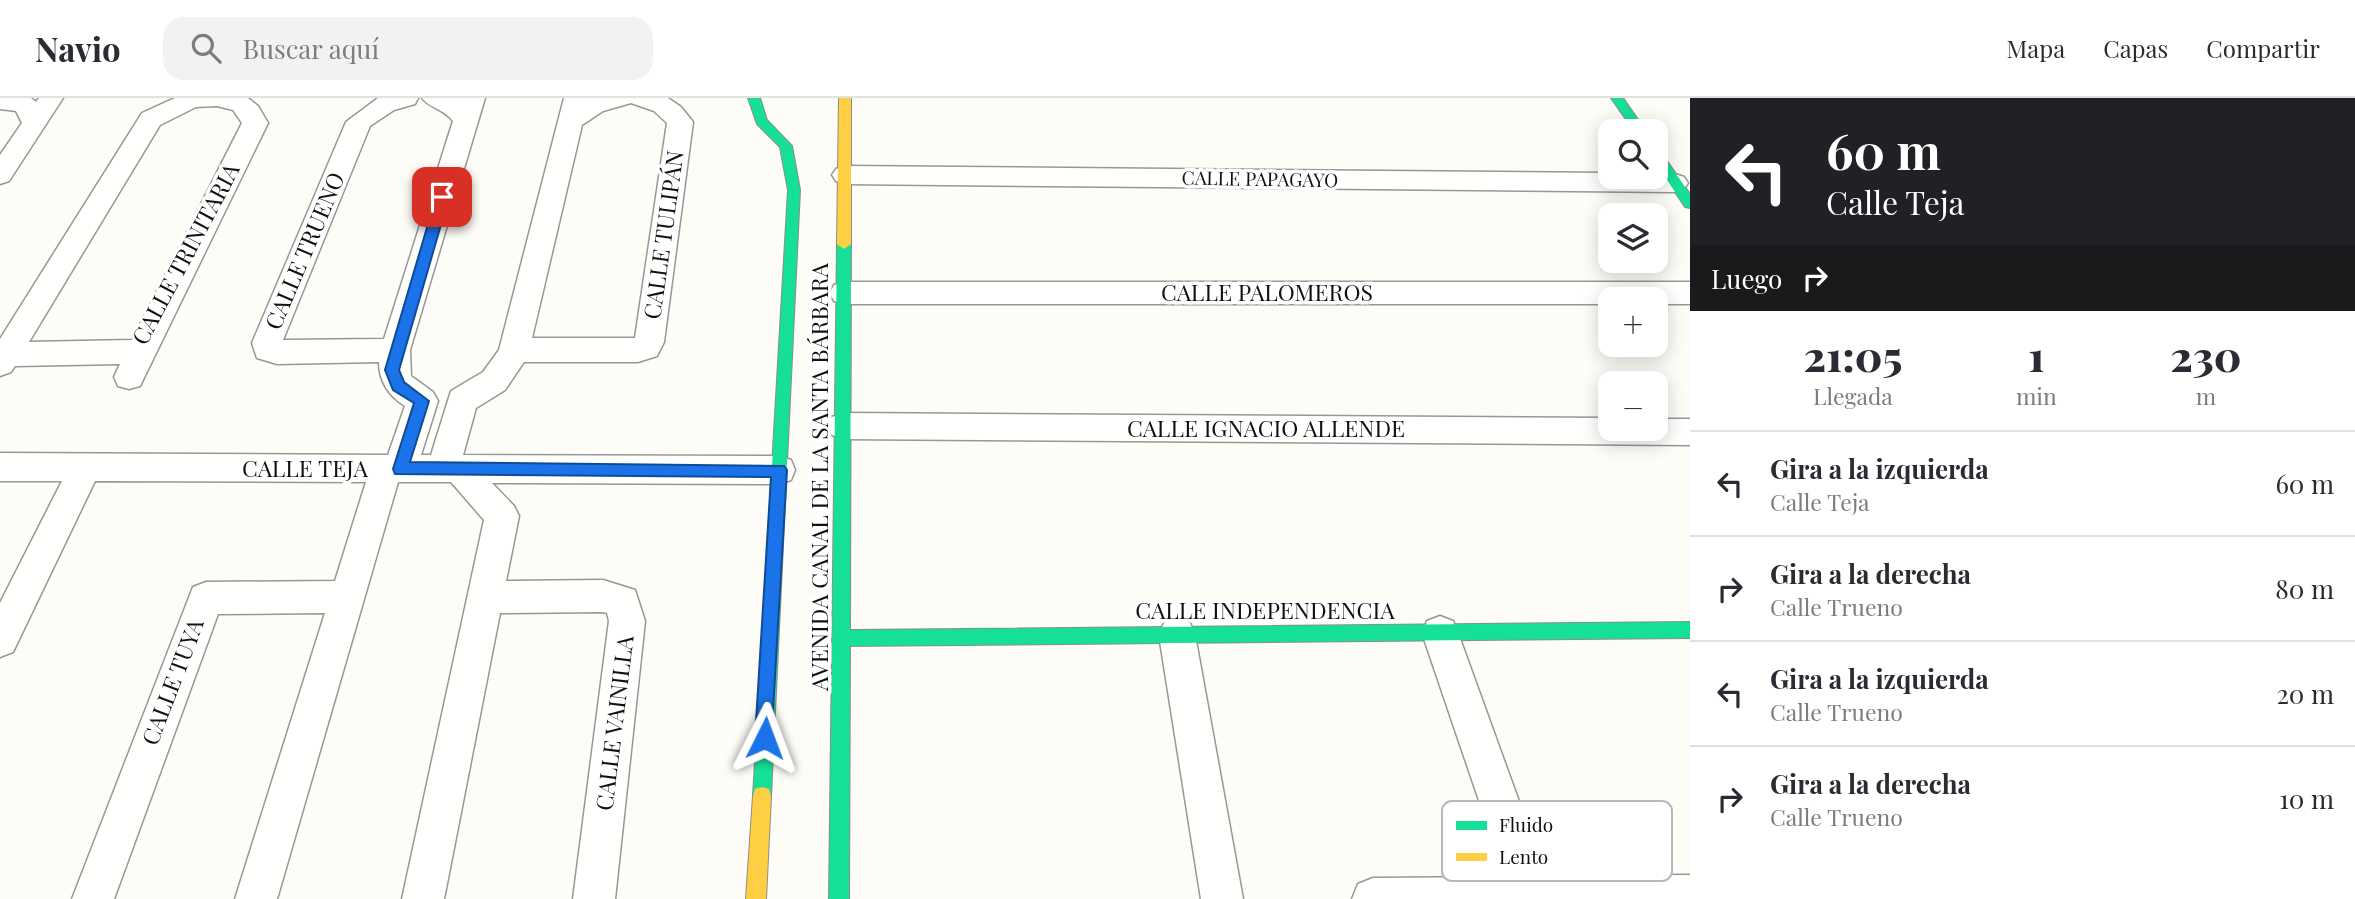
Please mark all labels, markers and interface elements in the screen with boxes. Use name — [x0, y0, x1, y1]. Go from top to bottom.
search box — [163, 17, 653, 80]
text: Navio — [35, 26, 121, 70]
icon: search — [187, 29, 225, 67]
text: Buscar aquí — [243, 31, 379, 66]
text: Mapa — [2007, 32, 2065, 64]
text: Capas — [2103, 32, 2168, 64]
text: Compartir — [2206, 32, 2320, 64]
text: 60 m — [1826, 117, 1941, 182]
map controls — [1598, 119, 1668, 441]
button: search — [1598, 119, 1668, 189]
icon: left — [1711, 126, 1802, 217]
street label: CALLE TULIPÁN — [635, 148, 690, 321]
street label: CALLE TRINITARIA — [124, 157, 246, 350]
street label: CALLE PAPAGAYO — [1181, 164, 1339, 192]
street label: CALLE TRUENO — [257, 167, 351, 334]
pin — [412, 167, 472, 227]
icon: arrive — [423, 178, 461, 216]
text: Calle Teja — [1826, 180, 1965, 223]
button: layers — [1598, 203, 1668, 273]
icon: right — [1796, 259, 1834, 297]
text: Luego — [1711, 261, 1782, 296]
street label: AVENIDA CANAL DE LA SANTA BÁRBARA — [803, 262, 834, 692]
street label: CALLE PALOMEROS — [1161, 276, 1373, 307]
button: + — [1598, 287, 1668, 357]
text: 21:05 — [1803, 327, 1902, 383]
text: 1 — [2028, 327, 2044, 383]
text: 230 — [2170, 327, 2242, 383]
button: − — [1598, 371, 1668, 441]
text: Llegada — [1813, 380, 1893, 411]
text: min — [2016, 380, 2057, 411]
text: m — [2196, 380, 2216, 411]
street label: CALLE IGNACIO ALLENDE — [1127, 412, 1405, 443]
text: Gira a la izquierda — [1770, 451, 1989, 486]
street label: CALLE TEJA — [242, 452, 369, 483]
icon: left — [1711, 465, 1749, 503]
text: 60 m — [2275, 466, 2334, 501]
text: Calle Teja — [1770, 486, 1870, 517]
text: Gira a la derecha — [1770, 556, 1971, 591]
icon: right — [1711, 570, 1749, 608]
text: 80 m — [2275, 571, 2334, 606]
text: Calle Trueno — [1770, 591, 1903, 622]
street label: CALLE INDEPENDENCIA — [1135, 594, 1395, 625]
street label: CALLE TUYA — [133, 613, 210, 749]
street label: CALLE VAINILLA — [587, 633, 640, 812]
text: Gira a la izquierda — [1770, 661, 1989, 696]
icon: left — [1711, 675, 1749, 713]
text: 20 m — [2276, 676, 2334, 711]
text: Calle Trueno — [1770, 696, 1903, 727]
position arrow — [728, 701, 802, 775]
text: Gira a la derecha — [1770, 766, 1971, 801]
icon: right — [1711, 780, 1749, 818]
text: 10 m — [2279, 781, 2334, 816]
legend — [1442, 801, 1672, 881]
text: Calle Trueno — [1770, 801, 1903, 832]
text: Fluido — [1499, 811, 1553, 837]
text: Lento — [1499, 843, 1548, 869]

